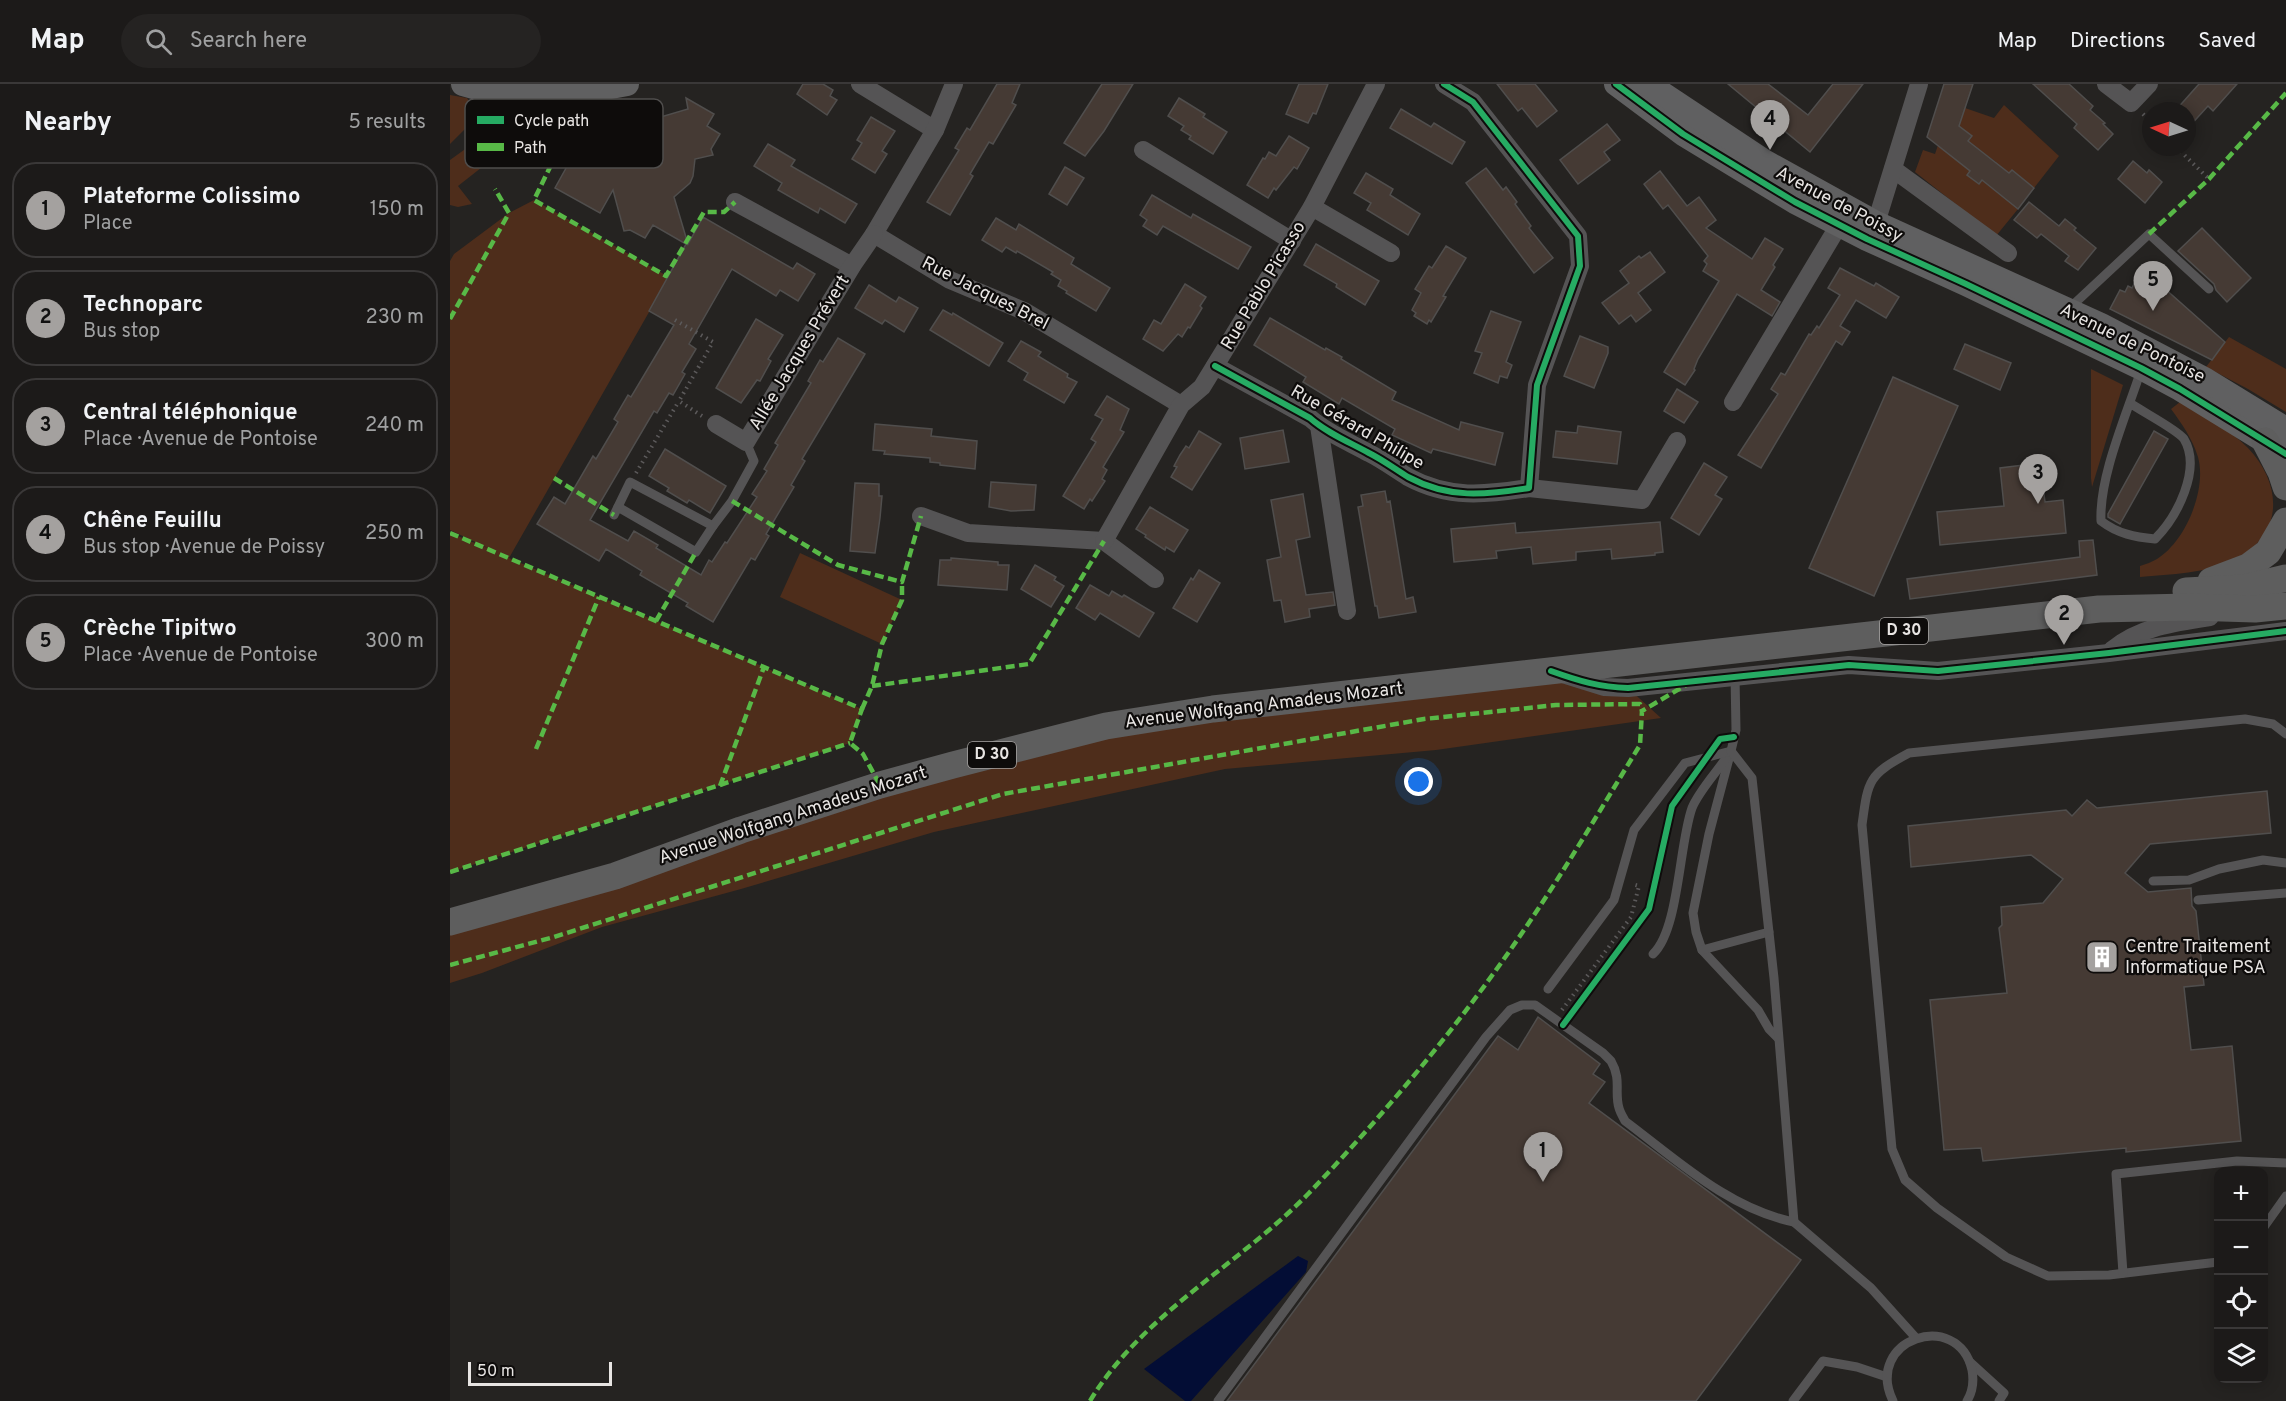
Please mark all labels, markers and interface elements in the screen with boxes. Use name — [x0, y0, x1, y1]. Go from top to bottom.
search box — [121, 14, 541, 68]
text: Map — [30, 23, 85, 59]
icon: search — [142, 25, 175, 58]
text: Search here — [190, 28, 307, 55]
text: Map — [1997, 28, 2037, 55]
text: Directions — [2070, 28, 2165, 55]
text: Saved — [2198, 28, 2256, 55]
legend — [465, 99, 663, 168]
pin: 4 — [1750, 100, 1790, 150]
north arrow — [2142, 102, 2196, 156]
text: Nearby — [24, 107, 112, 140]
text: 5 results — [349, 110, 426, 136]
text: Cycle path — [514, 112, 589, 132]
text: Path — [514, 139, 547, 159]
street label: Avenue de Poissy — [1772, 162, 1906, 248]
text: Plateforme Colissimo — [83, 184, 300, 211]
text: 1 — [42, 197, 50, 223]
text: 150 m — [370, 197, 424, 223]
text: Place — [83, 211, 133, 237]
street label: Rue Pablo Picasso — [1217, 217, 1311, 355]
street label: Rue Jacques Brel — [918, 252, 1052, 336]
pin: 5 — [2134, 262, 2172, 311]
street label: Allée Jacques Prévert — [745, 271, 855, 435]
text: Technoparc — [83, 292, 203, 319]
street label: Avenue de Pontoise — [2056, 299, 2208, 389]
text: 2 — [39, 305, 52, 331]
text: 230 m — [365, 305, 424, 331]
text: Bus stop — [83, 319, 160, 345]
street label: Rue Gérard Philipe — [1286, 380, 1428, 476]
text: Central téléphonique — [83, 400, 297, 427]
text: 3 — [40, 413, 52, 439]
text: 240 m — [365, 413, 424, 439]
text: Place · Avenue de Pontoise — [83, 427, 318, 453]
pin: 3 — [2018, 454, 2058, 504]
text: Chêne Feuillu — [83, 508, 222, 535]
text: 4 — [39, 521, 52, 547]
text: 250 m — [365, 521, 424, 547]
text: Bus stop · Avenue de Poissy — [83, 535, 325, 561]
pin: 2 — [2044, 596, 2084, 645]
text: Crèche Tipitwo — [83, 616, 237, 643]
road number: D 30 — [1880, 618, 1928, 644]
text: 5 — [39, 629, 52, 655]
text: 300 m — [365, 629, 424, 655]
text: Place · Avenue de Pontoise — [83, 643, 318, 669]
street label: Avenue Wolfgang Amadeus Mozart — [1124, 678, 1404, 734]
road number: D 30 — [968, 742, 1016, 768]
street label: Avenue Wolfgang Amadeus Mozart — [656, 762, 930, 870]
your location — [1404, 767, 1433, 796]
place label: Centre Traitement Informatique PSA — [2125, 936, 2270, 980]
building icon: Centre Traitement Informatique PSA — [2084, 939, 2120, 975]
pin: 1 — [1524, 1132, 1562, 1182]
map controls — [2214, 1167, 2268, 1383]
button: + — [2214, 1167, 2268, 1221]
button: − — [2214, 1221, 2268, 1275]
button: locate — [2214, 1275, 2268, 1329]
button: layers — [2214, 1329, 2268, 1383]
scale bar — [468, 1359, 612, 1386]
text: 50 m — [477, 1362, 515, 1382]

